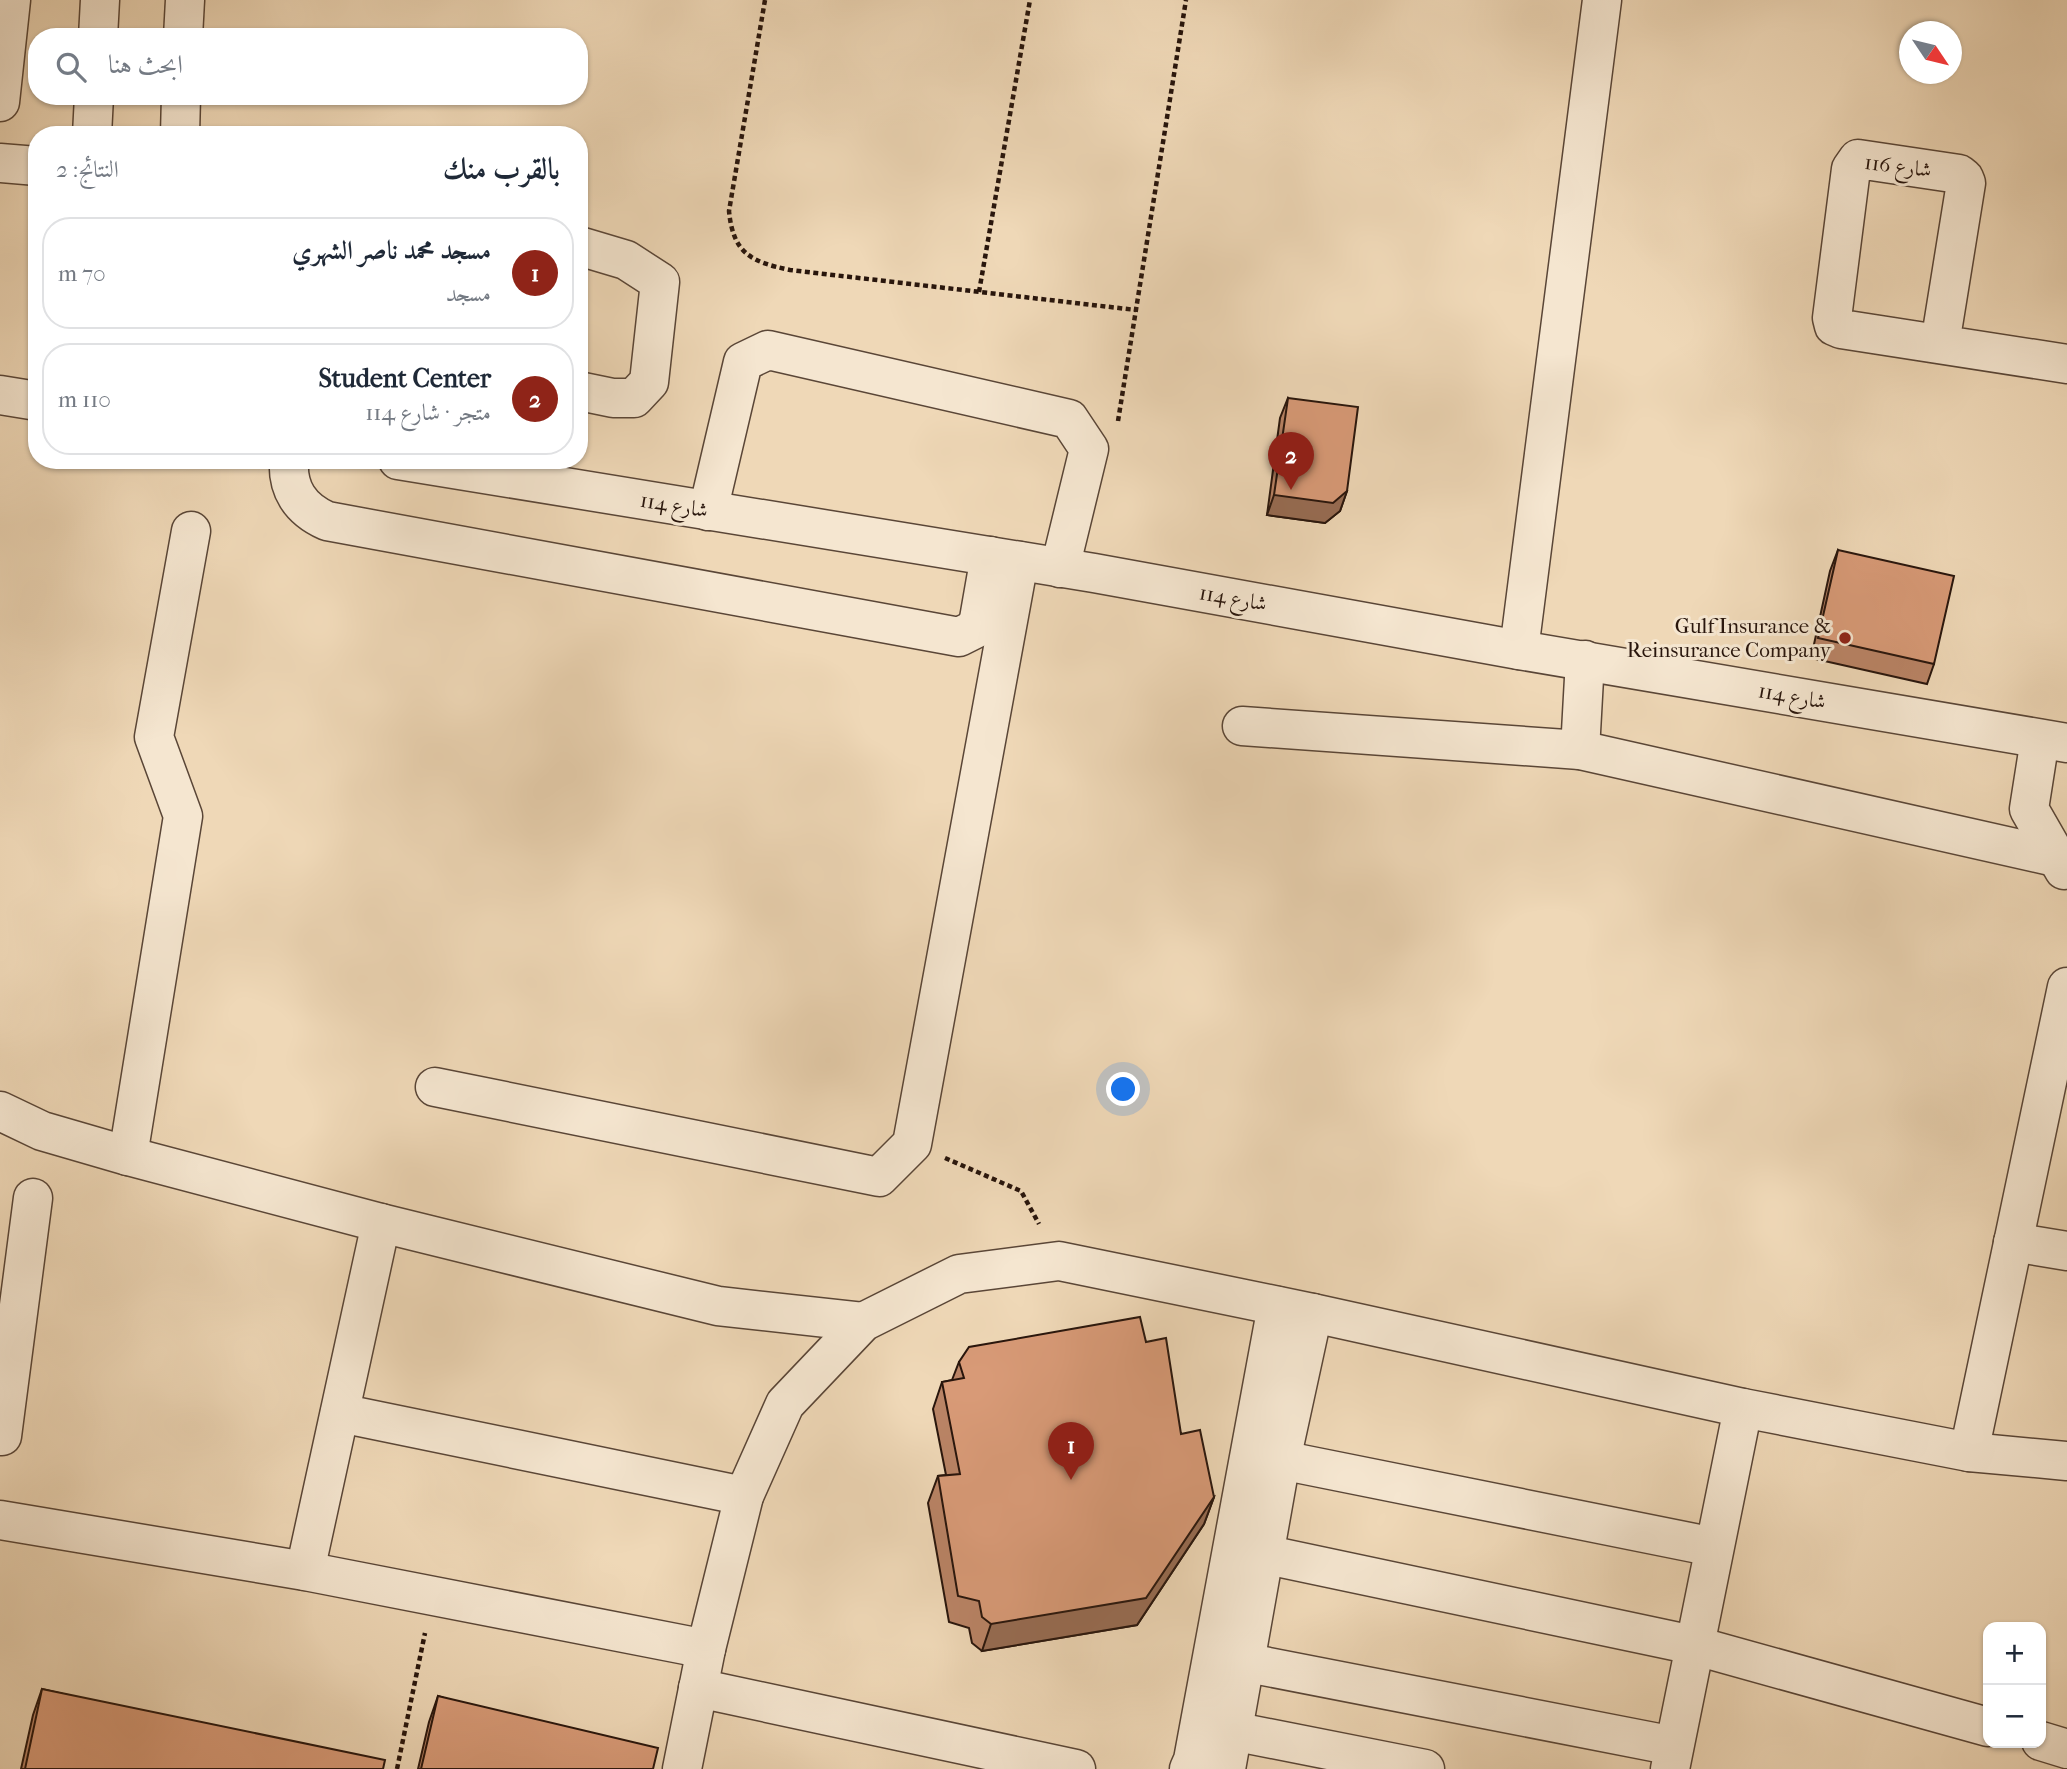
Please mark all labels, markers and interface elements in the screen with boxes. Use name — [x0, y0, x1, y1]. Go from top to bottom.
north arrow — [1899, 21, 1962, 84]
search box — [28, 28, 588, 105]
icon: search — [52, 48, 90, 86]
text: ابحث هنا — [108, 49, 183, 80]
street label: شارع 116 — [1862, 150, 1933, 188]
text: بالقرب منك — [443, 152, 560, 187]
text: النتائج: 2 — [56, 156, 119, 183]
text: مسجد محمد ناصر الشهري — [292, 235, 491, 266]
text: 70 m — [58, 260, 106, 287]
text: 1 — [531, 260, 539, 287]
text: مسجد — [446, 280, 491, 307]
text: Student Center — [318, 363, 491, 394]
text: 110 m — [58, 386, 111, 413]
text: 2 — [529, 386, 541, 413]
text: متجر · شارع 114 — [365, 399, 491, 426]
pin: 2 — [1268, 432, 1314, 490]
street label: شارع 114 — [637, 488, 710, 528]
street label: شارع 114 — [1196, 580, 1269, 622]
place label: Gulf Insurance & Reinsurance Company — [1627, 614, 1832, 662]
marker: Gulf Insurance & Reinsurance Company — [1837, 630, 1853, 646]
street label: شارع 114 — [1755, 678, 1828, 720]
your location — [1106, 1072, 1140, 1106]
pin: 1 — [1048, 1422, 1094, 1480]
map controls — [1983, 1622, 2046, 1748]
button: + — [1983, 1622, 2046, 1685]
button: − — [1983, 1685, 2046, 1748]

